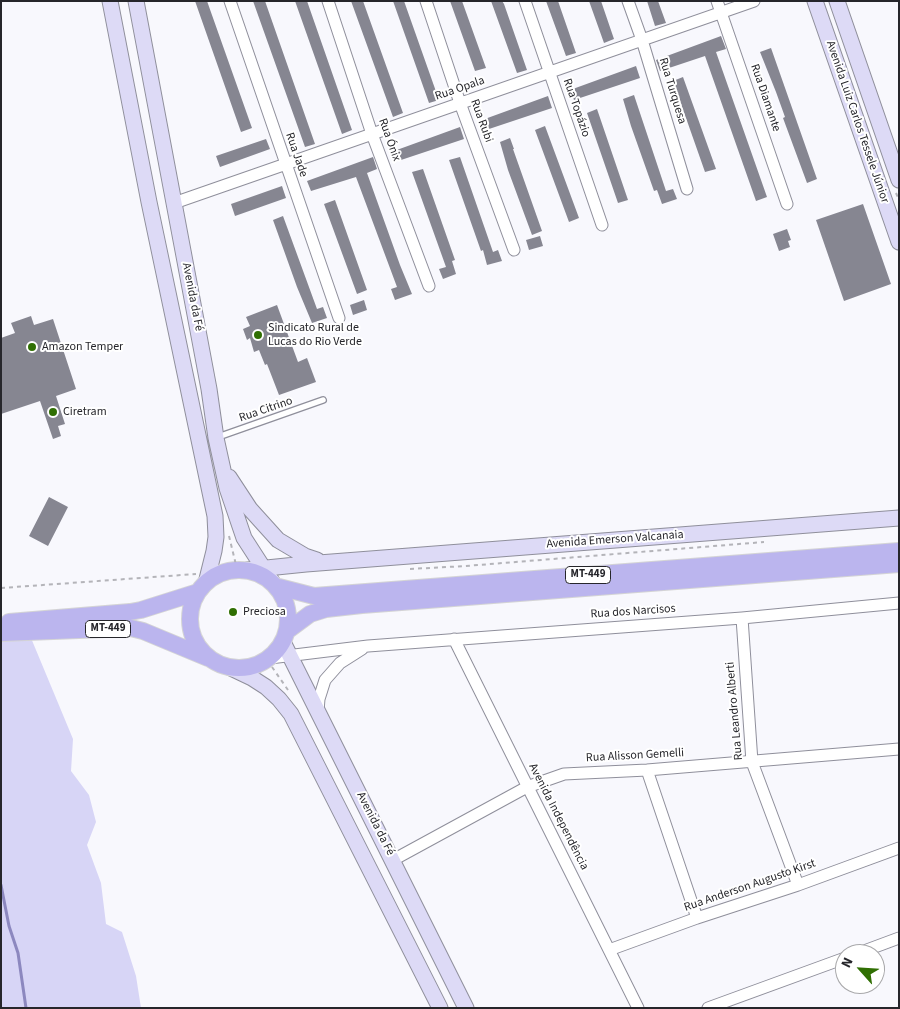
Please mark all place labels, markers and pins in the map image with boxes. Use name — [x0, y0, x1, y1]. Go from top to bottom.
place label: Sindicato Rural de Lucas do Rio Verde — [268, 321, 362, 349]
marker: Sindicato Rural de Lucas do Rio Verde — [252, 329, 264, 341]
place label: Amazon Temper — [42, 340, 123, 354]
marker: Amazon Temper — [26, 341, 38, 353]
place label: Ciretram — [63, 405, 107, 419]
marker: Ciretram — [47, 406, 59, 418]
place label: Preciosa — [243, 605, 286, 619]
marker: Preciosa — [227, 606, 239, 618]

